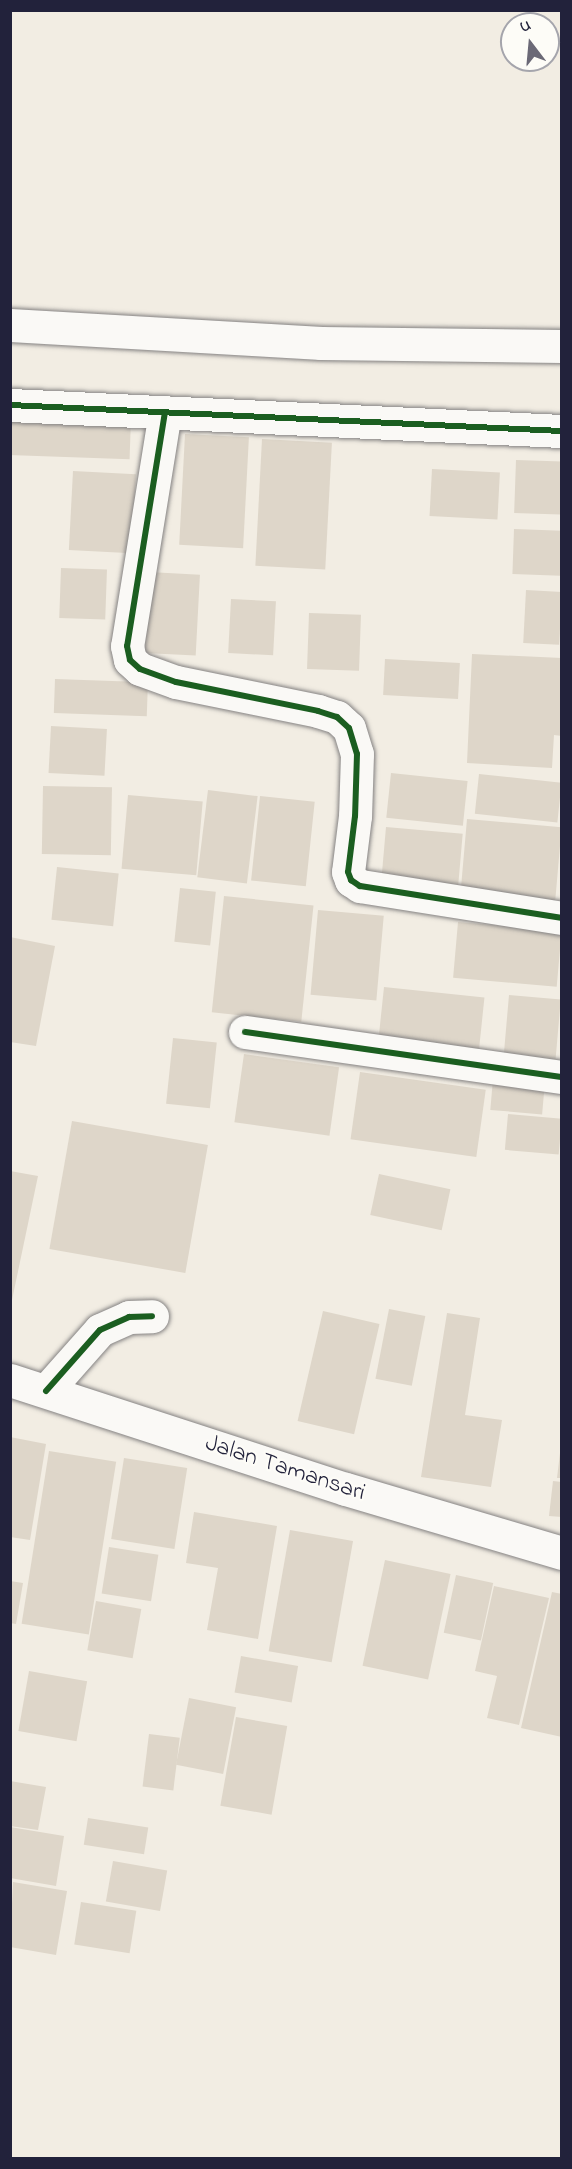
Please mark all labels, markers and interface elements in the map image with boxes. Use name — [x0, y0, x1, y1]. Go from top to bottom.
north arrow — [500, 12, 560, 72]
text: U — [517, 14, 534, 40]
street label: Jalan Tamansari — [201, 1430, 369, 1508]

